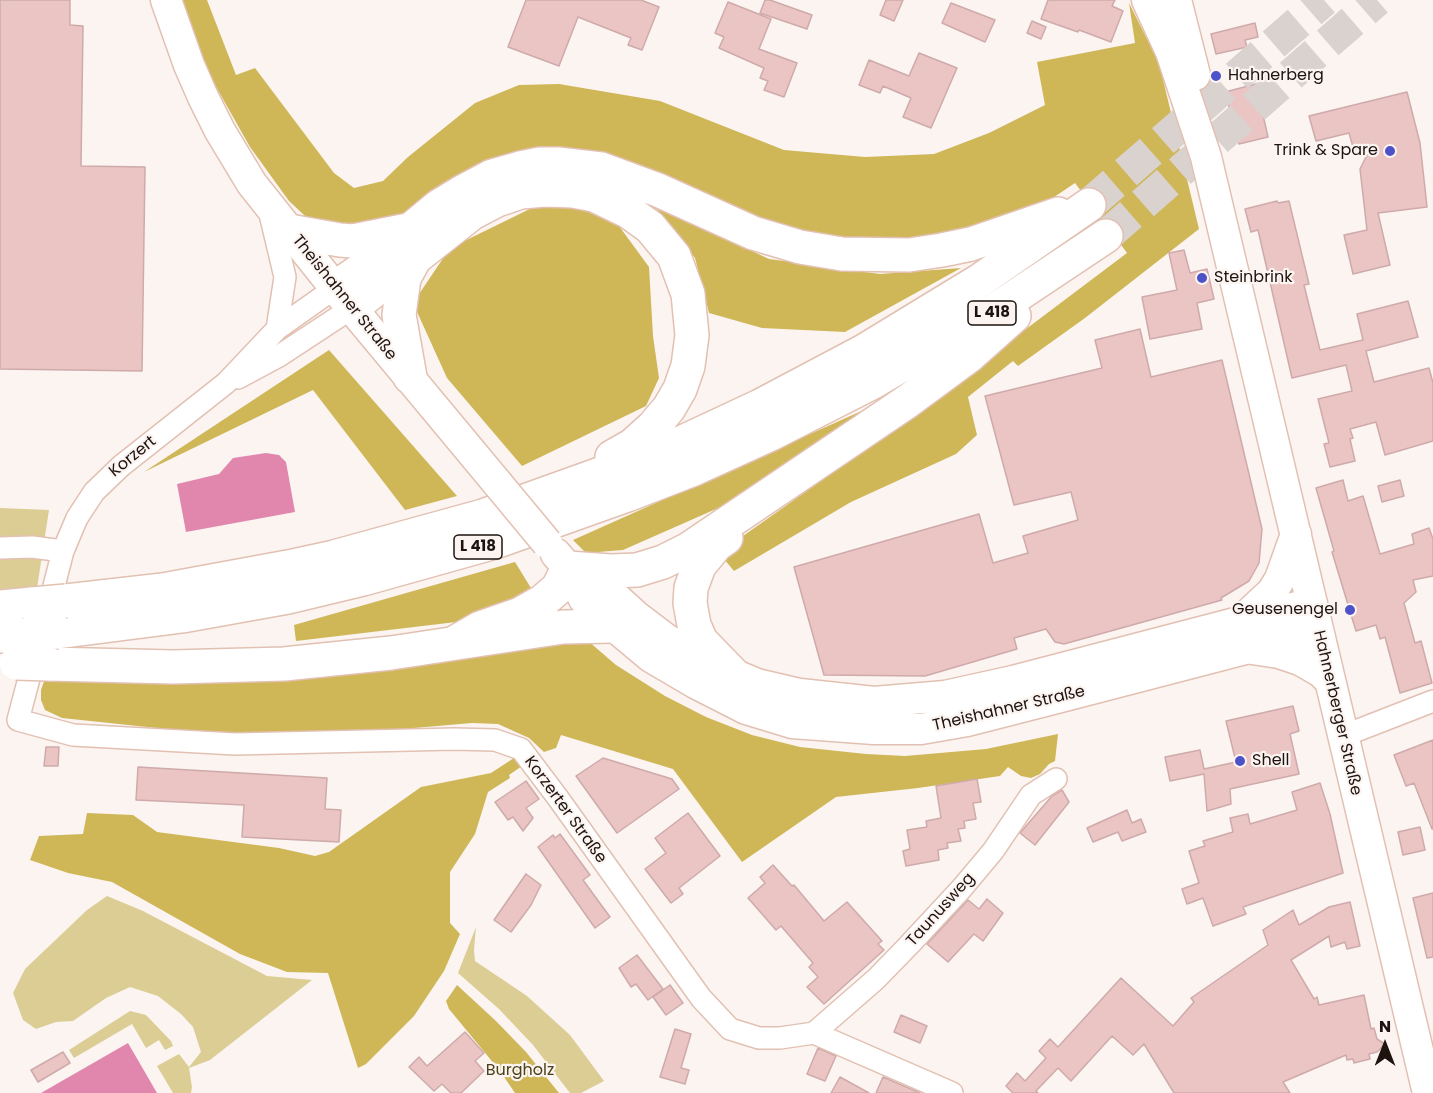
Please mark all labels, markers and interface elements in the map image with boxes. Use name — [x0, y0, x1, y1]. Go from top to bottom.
place label: Hahnerberg — [1228, 66, 1324, 86]
marker: Hahnerberg — [1209, 69, 1223, 83]
place label: Trink & Spare — [1274, 141, 1378, 161]
marker: Trink & Spare — [1383, 144, 1397, 158]
street label: Theishahner Straße — [288, 231, 400, 365]
place label: Steinbrink — [1214, 268, 1293, 288]
marker: Steinbrink — [1195, 271, 1209, 285]
road number: L 418 — [968, 301, 1016, 325]
street label: Korzert — [106, 432, 160, 482]
road number: L 418 — [454, 535, 502, 559]
place label: Geusenengel — [1232, 600, 1338, 620]
marker: Geusenengel — [1343, 603, 1357, 617]
street label: Hahnerberger Straße — [1309, 629, 1365, 797]
street label: Theishahner Straße — [931, 682, 1087, 736]
place label: Shell — [1252, 751, 1289, 771]
street label: Korzerter Straße — [520, 753, 610, 867]
marker: Shell — [1233, 754, 1247, 768]
street label: Taunusweg — [903, 869, 979, 951]
north arrow — [1355, 1015, 1415, 1075]
text: N — [1379, 1015, 1391, 1038]
park label: Burgholz — [486, 1061, 554, 1081]

